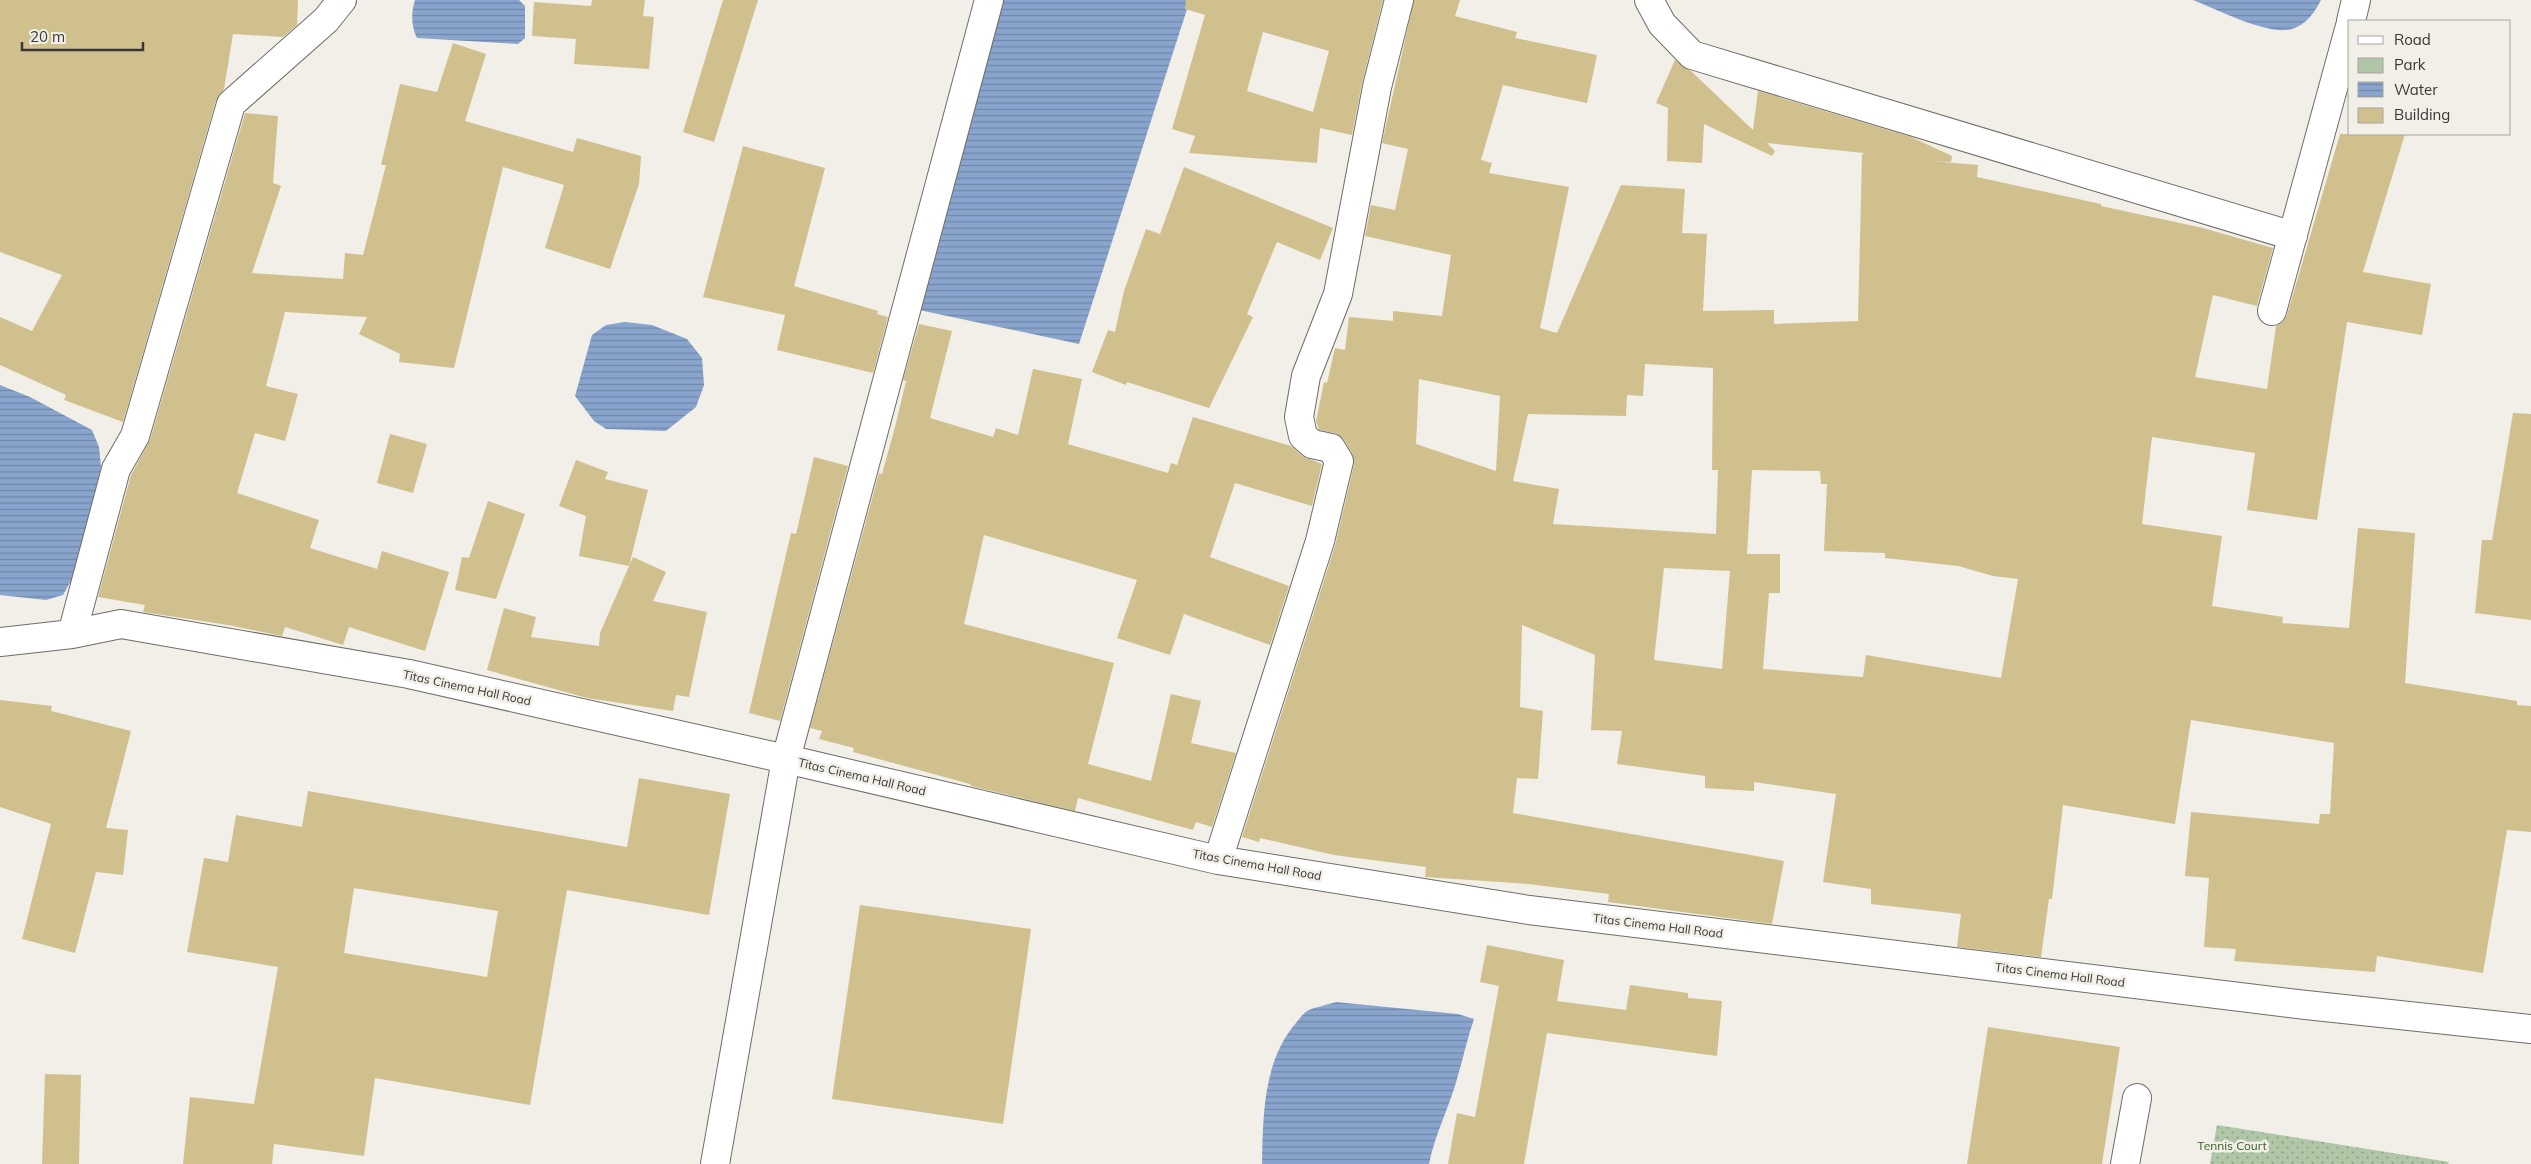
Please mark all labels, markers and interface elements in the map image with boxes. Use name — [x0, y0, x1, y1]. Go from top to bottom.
scale bar — [22, 20, 144, 52]
legend — [2348, 20, 2511, 135]
text: 20 m — [30, 27, 65, 46]
text: Road — [2394, 30, 2431, 49]
text: Park — [2394, 55, 2426, 74]
text: Water — [2394, 80, 2438, 99]
text: Building — [2394, 105, 2450, 124]
street label: Titas Cinema Hall Road — [402, 667, 533, 708]
street label: Titas Cinema Hall Road — [797, 754, 927, 799]
street label: Titas Cinema Hall Road — [1191, 846, 1323, 883]
street label: Titas Cinema Hall Road — [1592, 910, 1724, 941]
street label: Titas Cinema Hall Road — [1994, 959, 2126, 990]
park label: Tennis Court — [2197, 1138, 2267, 1153]

